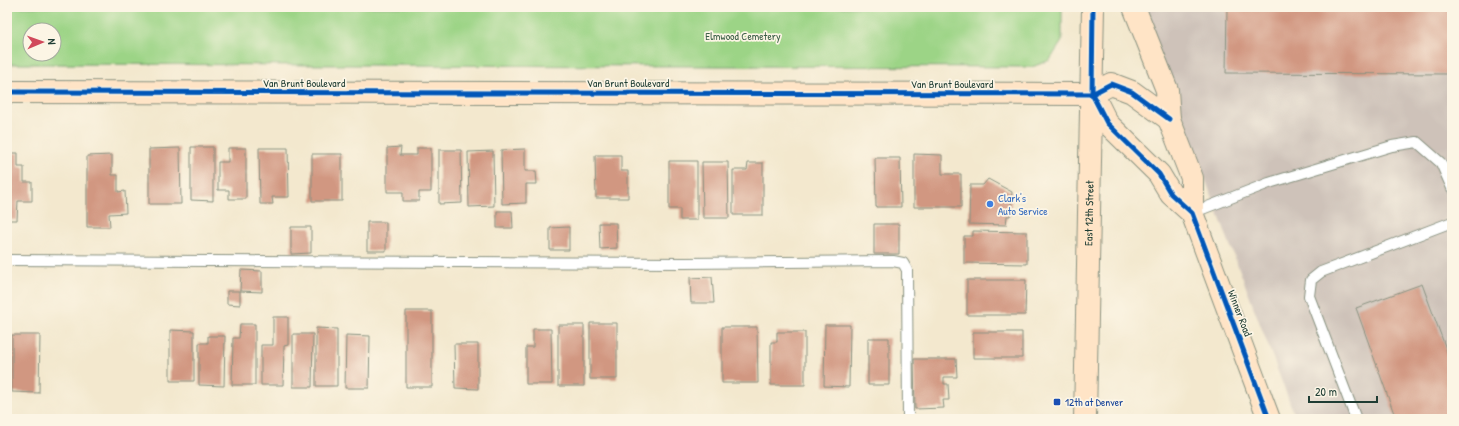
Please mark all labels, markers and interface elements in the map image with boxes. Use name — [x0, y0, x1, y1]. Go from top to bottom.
north arrow — [22, 22, 62, 62]
park label: Elmwood Cemetery — [705, 29, 781, 43]
text: N — [45, 38, 59, 45]
street label: Van Brunt Boulevard — [263, 76, 346, 90]
street label: Van Brunt Boulevard — [587, 76, 670, 90]
street label: Van Brunt Boulevard — [911, 77, 994, 91]
street label: East 12th Street — [1081, 180, 1097, 246]
place label: Clark's Auto Service — [998, 191, 1048, 218]
marker: Clark's Auto Service — [985, 199, 995, 209]
street label: Winner Road — [1225, 288, 1255, 339]
scale bar — [1309, 378, 1377, 404]
text: 20 m — [1315, 383, 1337, 400]
place label: 12th at Denver — [1065, 395, 1124, 409]
marker: 12th at Denver — [1052, 397, 1062, 407]

